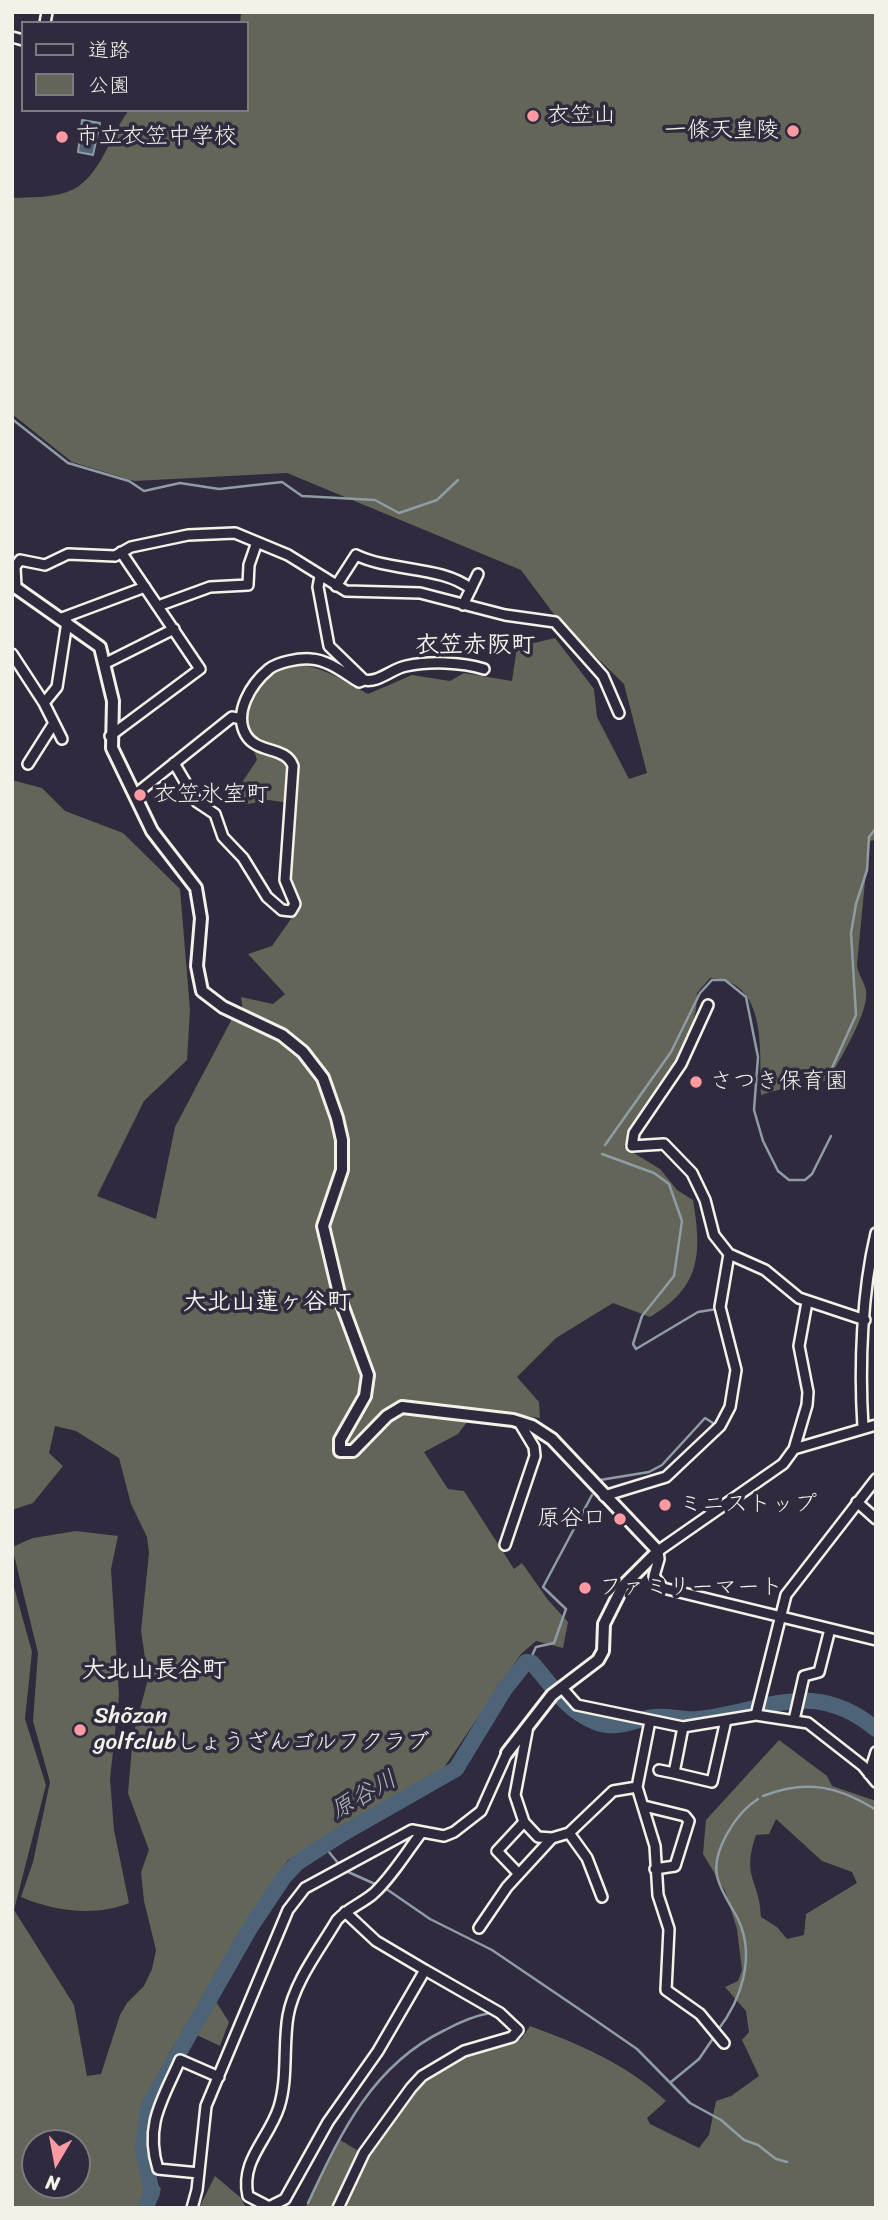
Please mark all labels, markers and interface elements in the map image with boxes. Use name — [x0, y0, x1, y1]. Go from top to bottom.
legend — [21, 21, 248, 112]
text: 道路 — [88, 31, 130, 69]
text: 公園 — [88, 66, 130, 104]
place label: 衣笠山 — [547, 102, 616, 130]
marker: 衣笠山 — [525, 108, 541, 124]
place label: 一條天皇陵 — [664, 117, 779, 145]
place label: 市立衣笠中学校 — [76, 123, 237, 151]
marker: 一條天皇陵 — [785, 123, 801, 139]
marker: 市立衣笠中学校 — [54, 129, 70, 145]
district label: 衣笠赤阪町 — [415, 632, 535, 660]
place label: 衣笠氷室町 — [154, 781, 269, 809]
marker: 衣笠氷室町 — [132, 787, 148, 803]
place label: さつき保育園 — [710, 1068, 848, 1096]
marker: さつき保育園 — [688, 1074, 704, 1090]
district label: 大北山蓮ヶ谷町 — [183, 1289, 351, 1317]
place label: ミニストップ — [679, 1491, 817, 1519]
marker: ミニストップ — [657, 1497, 673, 1513]
place label: 原谷口 — [537, 1505, 606, 1533]
marker: 原谷口 — [612, 1511, 628, 1527]
place label: ファミリーマート — [599, 1574, 783, 1602]
marker: ファミリーマート — [577, 1580, 593, 1596]
district label: 大北山長谷町 — [82, 1657, 226, 1685]
place label: Shõzan golfclubしょうざんゴルフクラブ — [94, 1703, 429, 1757]
marker: Shõzan golfclubしょうざんゴルフクラブ — [72, 1722, 88, 1738]
water label: 原谷川 — [326, 1766, 402, 1826]
north arrow — [21, 2129, 91, 2199]
text: N — [43, 2166, 62, 2201]

